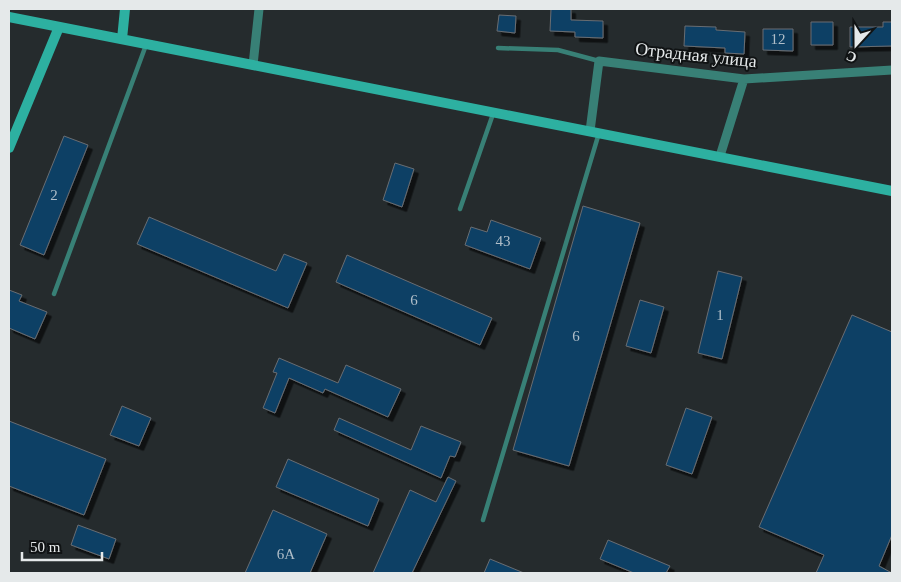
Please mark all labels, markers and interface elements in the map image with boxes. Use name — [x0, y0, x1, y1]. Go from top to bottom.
north arrow — [831, 20, 881, 70]
house number: 12 — [771, 31, 786, 47]
street label: Отрадная улица — [634, 39, 758, 71]
text: С — [844, 48, 859, 65]
house number: 2 — [50, 187, 58, 203]
house number: 43 — [496, 233, 511, 249]
house number: 6 — [410, 292, 418, 308]
house number: 1 — [716, 307, 724, 323]
house number: 6 — [572, 328, 580, 344]
scale bar — [22, 530, 102, 562]
text: 50 m — [30, 539, 61, 555]
house number: 6А — [277, 546, 295, 562]

